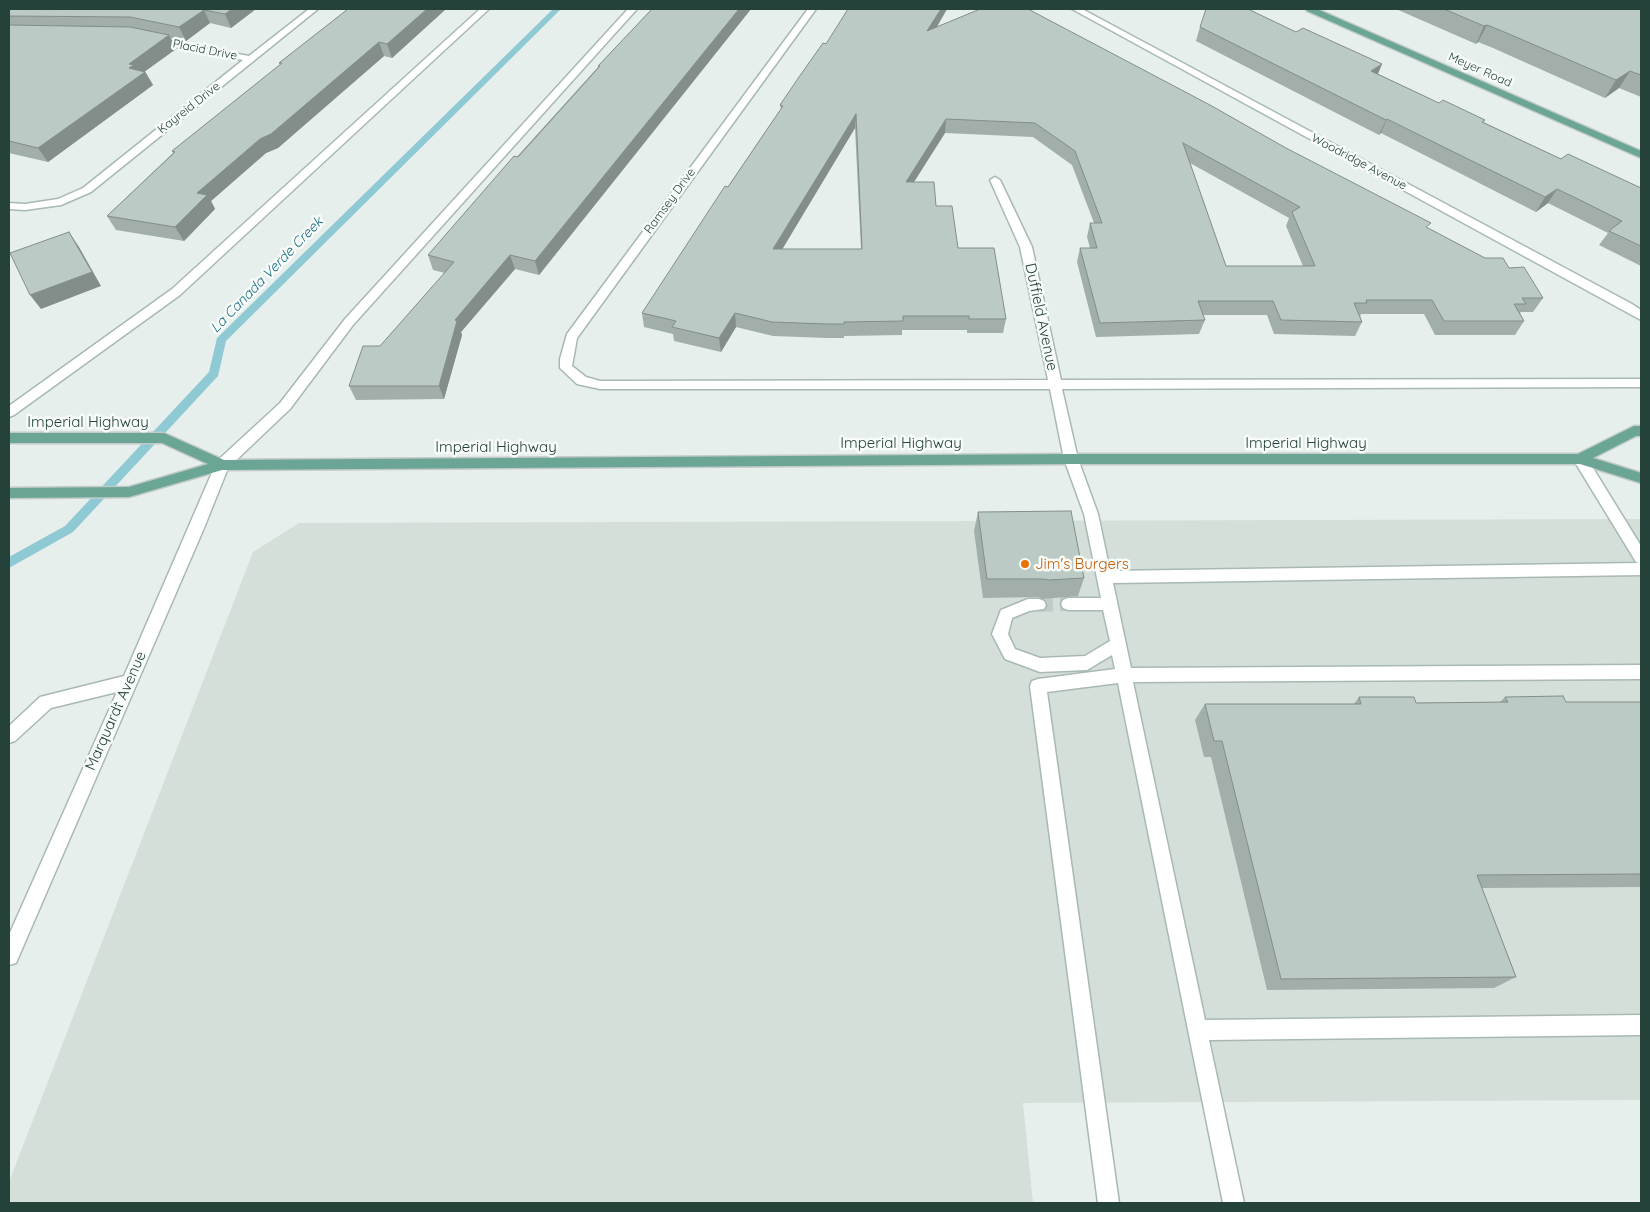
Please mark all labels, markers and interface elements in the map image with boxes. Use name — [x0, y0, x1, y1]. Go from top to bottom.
street label: Placid Drive — [172, 37, 238, 63]
street label: Meyer Road — [1446, 50, 1514, 90]
street label: Kayreid Drive — [155, 79, 223, 137]
street label: Woodridge Avenue — [1309, 131, 1409, 193]
street label: Ramsey Drive — [641, 165, 699, 237]
water label: La Canada Verde Creek — [207, 214, 327, 336]
street label: Duffield Avenue — [1021, 262, 1061, 372]
street label: Imperial Highway — [27, 413, 149, 431]
street label: Imperial Highway — [840, 434, 962, 452]
street label: Imperial Highway — [1245, 434, 1367, 452]
street label: Imperial Highway — [435, 438, 557, 456]
place label: Jim's Burgers — [1035, 555, 1129, 573]
marker: Jim's Burgers — [1019, 558, 1031, 570]
street label: Marquardt Avenue — [82, 649, 150, 773]

